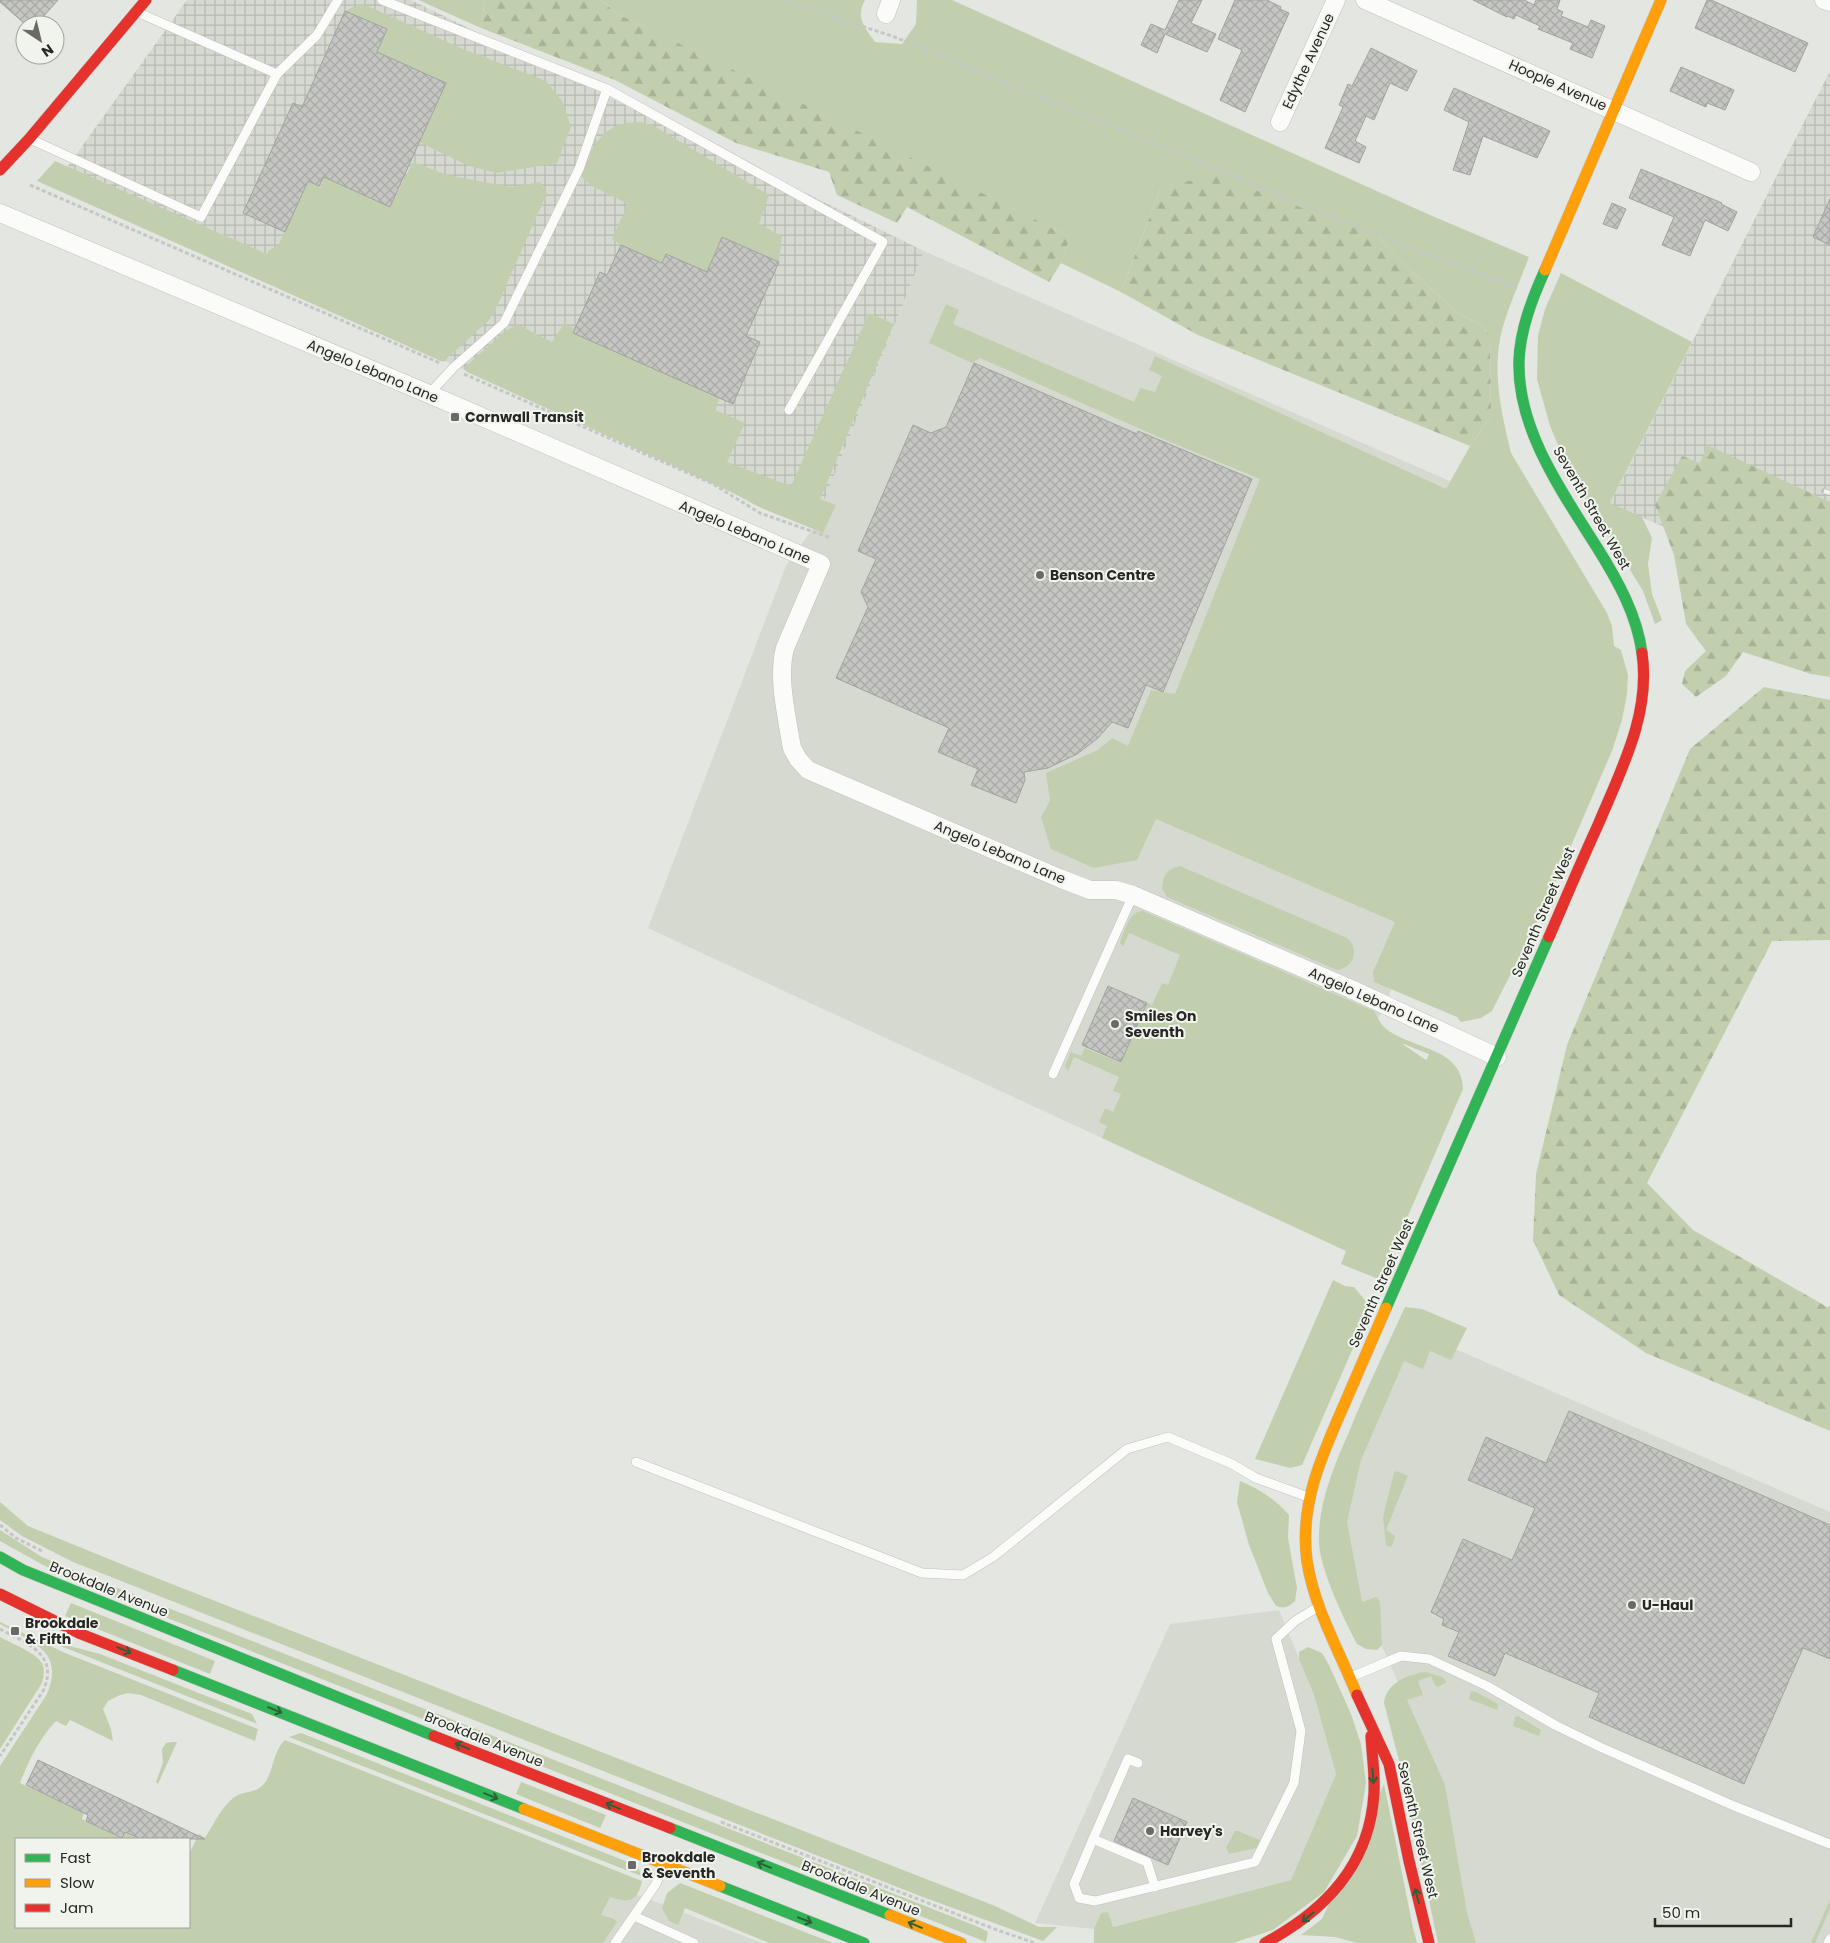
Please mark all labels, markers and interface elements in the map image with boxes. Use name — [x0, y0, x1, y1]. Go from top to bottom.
street label: Edythe Avenue — [1277, 10, 1339, 112]
north arrow — [15, 15, 65, 65]
text: N — [37, 39, 58, 62]
street label: Hoople Avenue — [1506, 54, 1611, 116]
street label: Angelo Lebano Lane — [304, 334, 442, 408]
place label: Cornwall Transit — [465, 407, 584, 427]
marker: Cornwall Transit — [449, 411, 461, 423]
street label: Seventh Street West — [1548, 443, 1636, 573]
street label: Angelo Lebano Lane — [676, 495, 814, 569]
place label: Benson Centre — [1050, 565, 1156, 585]
marker: Benson Centre — [1034, 569, 1046, 581]
street label: Angelo Lebano Lane — [931, 815, 1069, 889]
street label: Seventh Street West — [1507, 844, 1579, 980]
street label: Angelo Lebano Lane — [1305, 962, 1443, 1038]
place label: Smiles On Seventh — [1125, 1006, 1197, 1042]
marker: Smiles On Seventh — [1109, 1018, 1121, 1030]
street label: Seventh Street West — [1343, 1215, 1419, 1351]
street label: Brookdale Avenue — [47, 1556, 172, 1622]
place label: U-Haul — [1642, 1595, 1693, 1615]
marker: U-Haul — [1626, 1599, 1638, 1611]
place label: Brookdale & Fifth — [25, 1613, 99, 1649]
marker: Brookdale & Fifth — [9, 1625, 21, 1637]
one-way arrow — [116, 1646, 131, 1656]
one-way arrow — [267, 1706, 282, 1715]
street label: Brookdale Avenue — [422, 1706, 547, 1772]
one-way arrow — [455, 1741, 470, 1750]
street label: Seventh Street West — [1393, 1760, 1443, 1900]
one-way arrow — [1368, 1767, 1377, 1783]
one-way arrow — [483, 1791, 498, 1801]
one-way arrow — [606, 1801, 621, 1810]
place label: Harvey's — [1160, 1821, 1223, 1841]
marker: Harvey's — [1144, 1825, 1156, 1837]
legend — [15, 1838, 190, 1928]
text: Fast — [60, 1847, 91, 1868]
place label: Brookdale & Seventh — [642, 1847, 716, 1883]
street label: Brookdale Avenue — [799, 1855, 924, 1921]
marker: Brookdale & Seventh — [626, 1859, 638, 1871]
one-way arrow — [757, 1860, 772, 1870]
text: Slow — [60, 1872, 95, 1893]
one-way arrow — [1412, 1888, 1421, 1904]
scale bar — [1655, 1896, 1791, 1928]
text: Jam — [60, 1897, 94, 1918]
text: 50 m — [1662, 1902, 1700, 1923]
one-way arrow — [1302, 1911, 1315, 1922]
one-way arrow — [797, 1916, 812, 1925]
one-way arrow — [908, 1920, 923, 1929]

